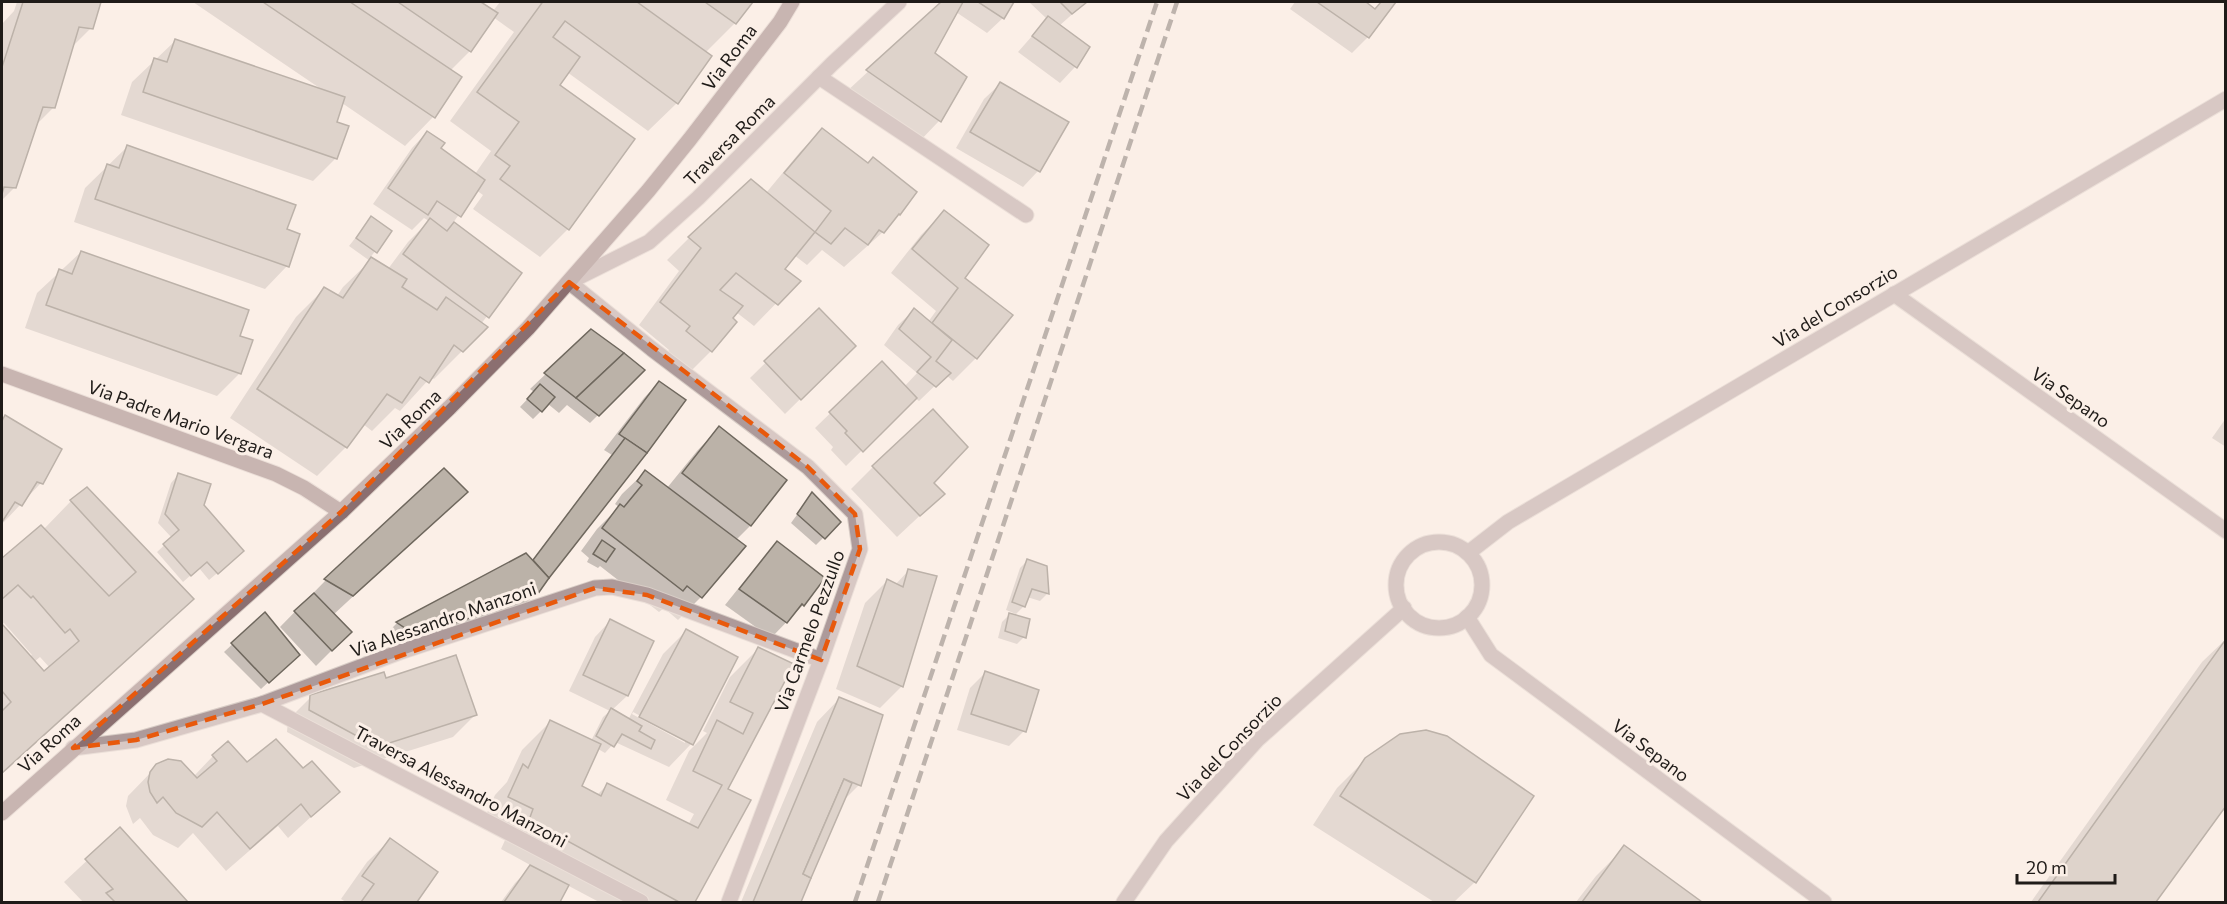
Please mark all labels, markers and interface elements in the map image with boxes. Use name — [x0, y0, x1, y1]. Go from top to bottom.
street label: Via Roma — [697, 20, 761, 94]
street label: Traversa Roma — [679, 90, 779, 190]
street label: Via del Consorzio — [1769, 260, 1901, 352]
street label: Via Sepano — [2027, 362, 2115, 432]
street label: Via Padre Mario Vergara — [85, 375, 277, 463]
street label: Via Roma — [375, 384, 445, 454]
street label: Via Carmelo Pezzullo — [769, 547, 849, 715]
street label: Via Alessandro Manzoni — [347, 577, 539, 661]
street label: Via del Consorzio — [1172, 688, 1286, 806]
street label: Via Roma — [13, 709, 85, 777]
street label: Via Sepano — [1608, 714, 1694, 786]
street label: Traversa Alessandro Manzoni — [351, 720, 571, 852]
scale bar — [2017, 847, 2114, 885]
text: 20 m — [2026, 856, 2067, 878]

